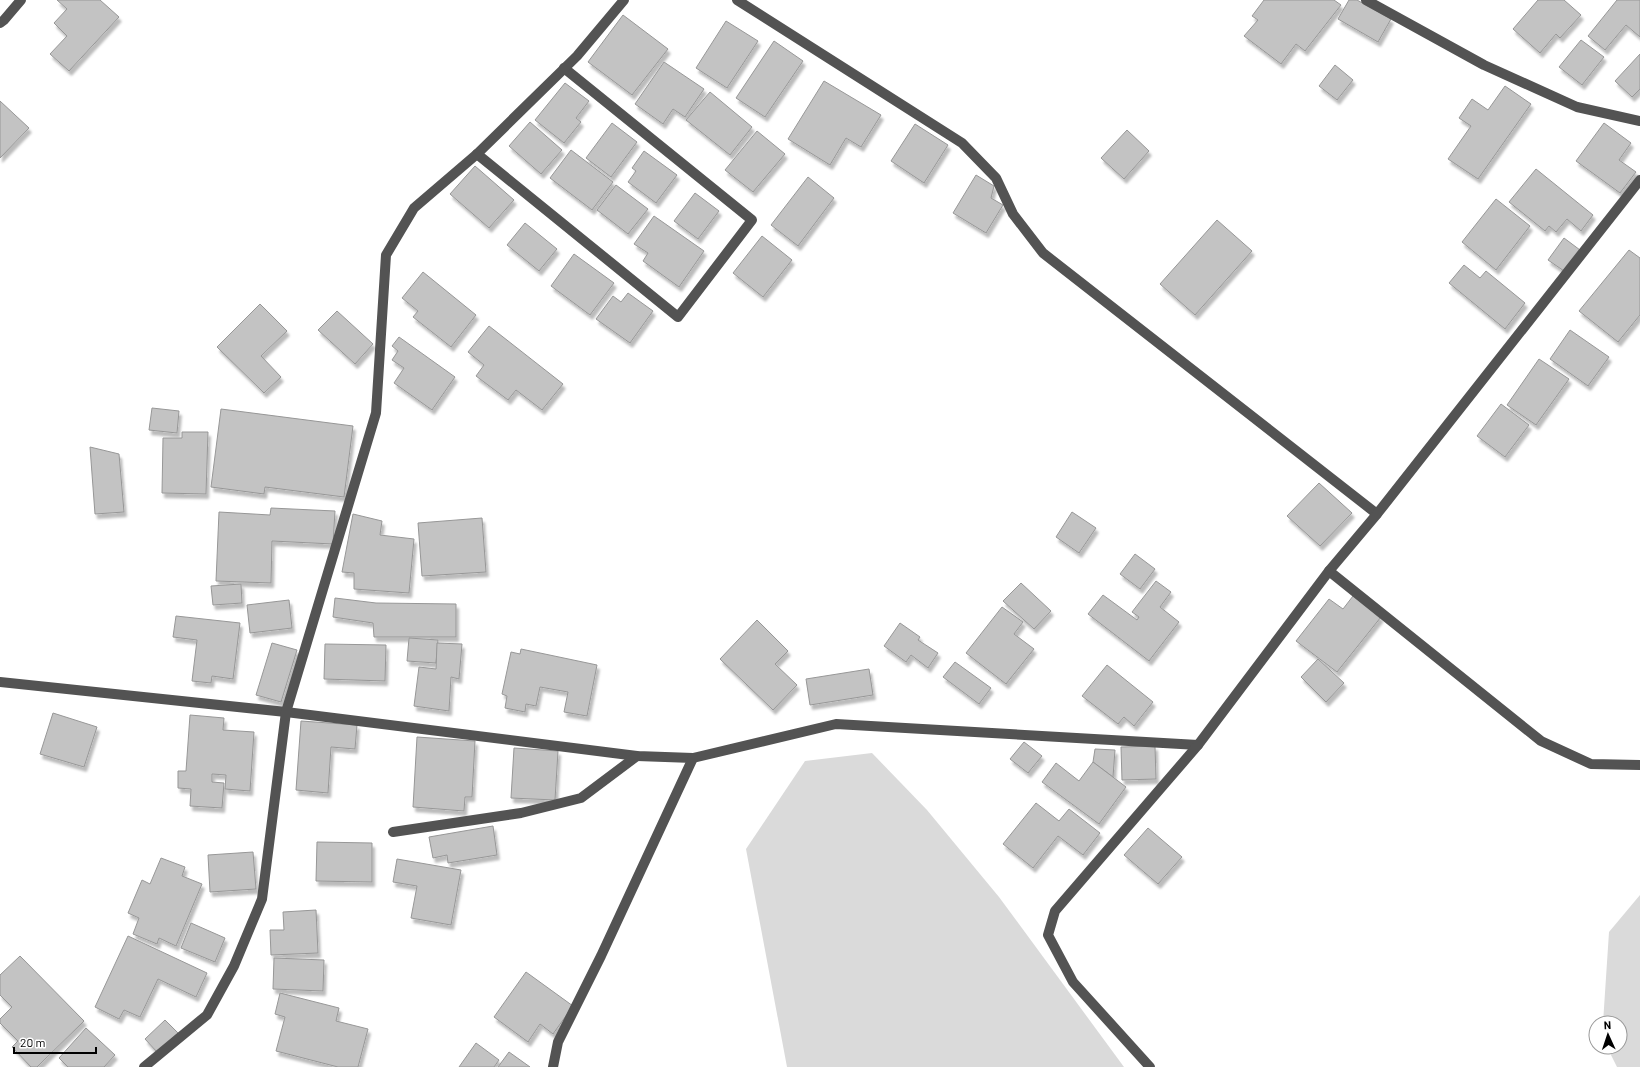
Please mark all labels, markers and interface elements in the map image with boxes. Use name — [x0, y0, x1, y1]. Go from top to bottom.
north arrow — [1588, 1015, 1628, 1055]
text: N — [1603, 1018, 1611, 1031]
scale bar — [14, 1029, 96, 1055]
text: 20 m — [20, 1035, 46, 1049]

